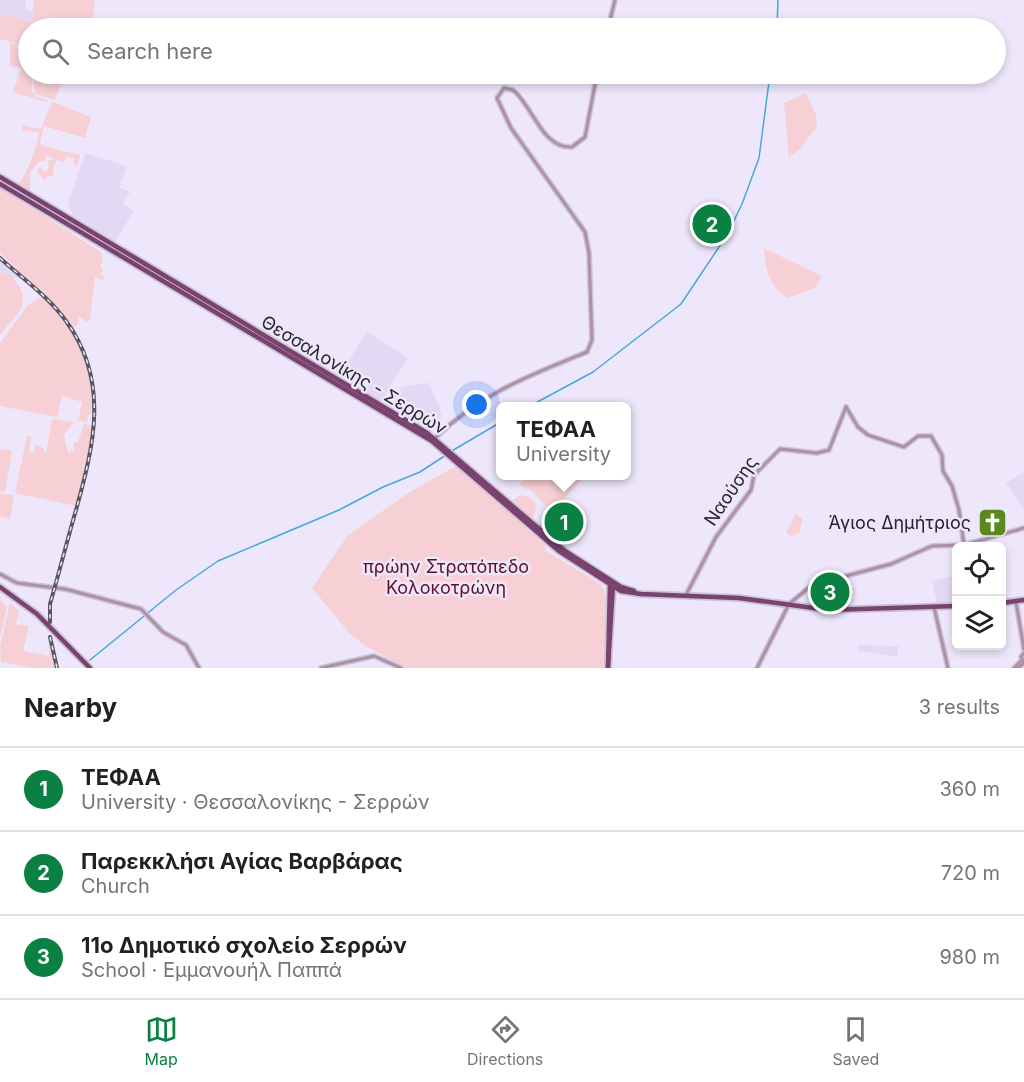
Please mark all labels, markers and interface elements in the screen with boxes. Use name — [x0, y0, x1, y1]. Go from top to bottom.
search box — [18, 18, 1006, 84]
icon: search — [39, 35, 72, 68]
text: Search here — [87, 38, 213, 64]
pin: 2 — [692, 202, 732, 246]
street label: Θεσσαλονίκης - Σερρών — [258, 311, 451, 439]
your location — [462, 390, 491, 419]
popup — [496, 402, 631, 480]
text: ΤΕΦΑΑ — [516, 416, 596, 442]
text: University — [516, 442, 611, 466]
street label: Ναούσης — [700, 452, 761, 529]
pin: 1 — [544, 500, 584, 544]
church icon: Άγιος Δημήτριος — [976, 507, 1008, 539]
place label: Άγιος Δημήτριος — [829, 512, 971, 533]
map controls — [952, 542, 1006, 650]
button: locate — [952, 542, 1006, 596]
park label: πρώην Στρατόπεδο Κολοκοτρώνη — [363, 556, 529, 598]
pin: 3 — [810, 570, 850, 614]
button: layers — [952, 596, 1006, 650]
text: Nearby — [24, 692, 117, 723]
text: 3 results — [919, 695, 1000, 719]
text: ΤΕΦΑΑ — [81, 764, 161, 790]
text: 1 — [39, 777, 48, 801]
text: 360 m — [939, 777, 1000, 801]
text: University · Θεσσαλονίκης - Σερρών — [81, 790, 429, 814]
text: Παρεκκλήσι Αγίας Βαρβάρας — [81, 848, 403, 874]
text: 2 — [37, 861, 50, 885]
text: 720 m — [941, 861, 1000, 885]
text: Church — [81, 874, 150, 898]
text: 11ο Δημοτικό σχολείο Σερρών — [81, 932, 407, 958]
text: 3 — [37, 945, 50, 969]
text: 980 m — [939, 945, 1000, 969]
text: School · Εμμανουήλ Παππά — [81, 958, 342, 982]
tab: Map — [145, 1013, 178, 1069]
tab: Directions — [467, 1013, 543, 1069]
tab: Saved — [833, 1013, 879, 1069]

